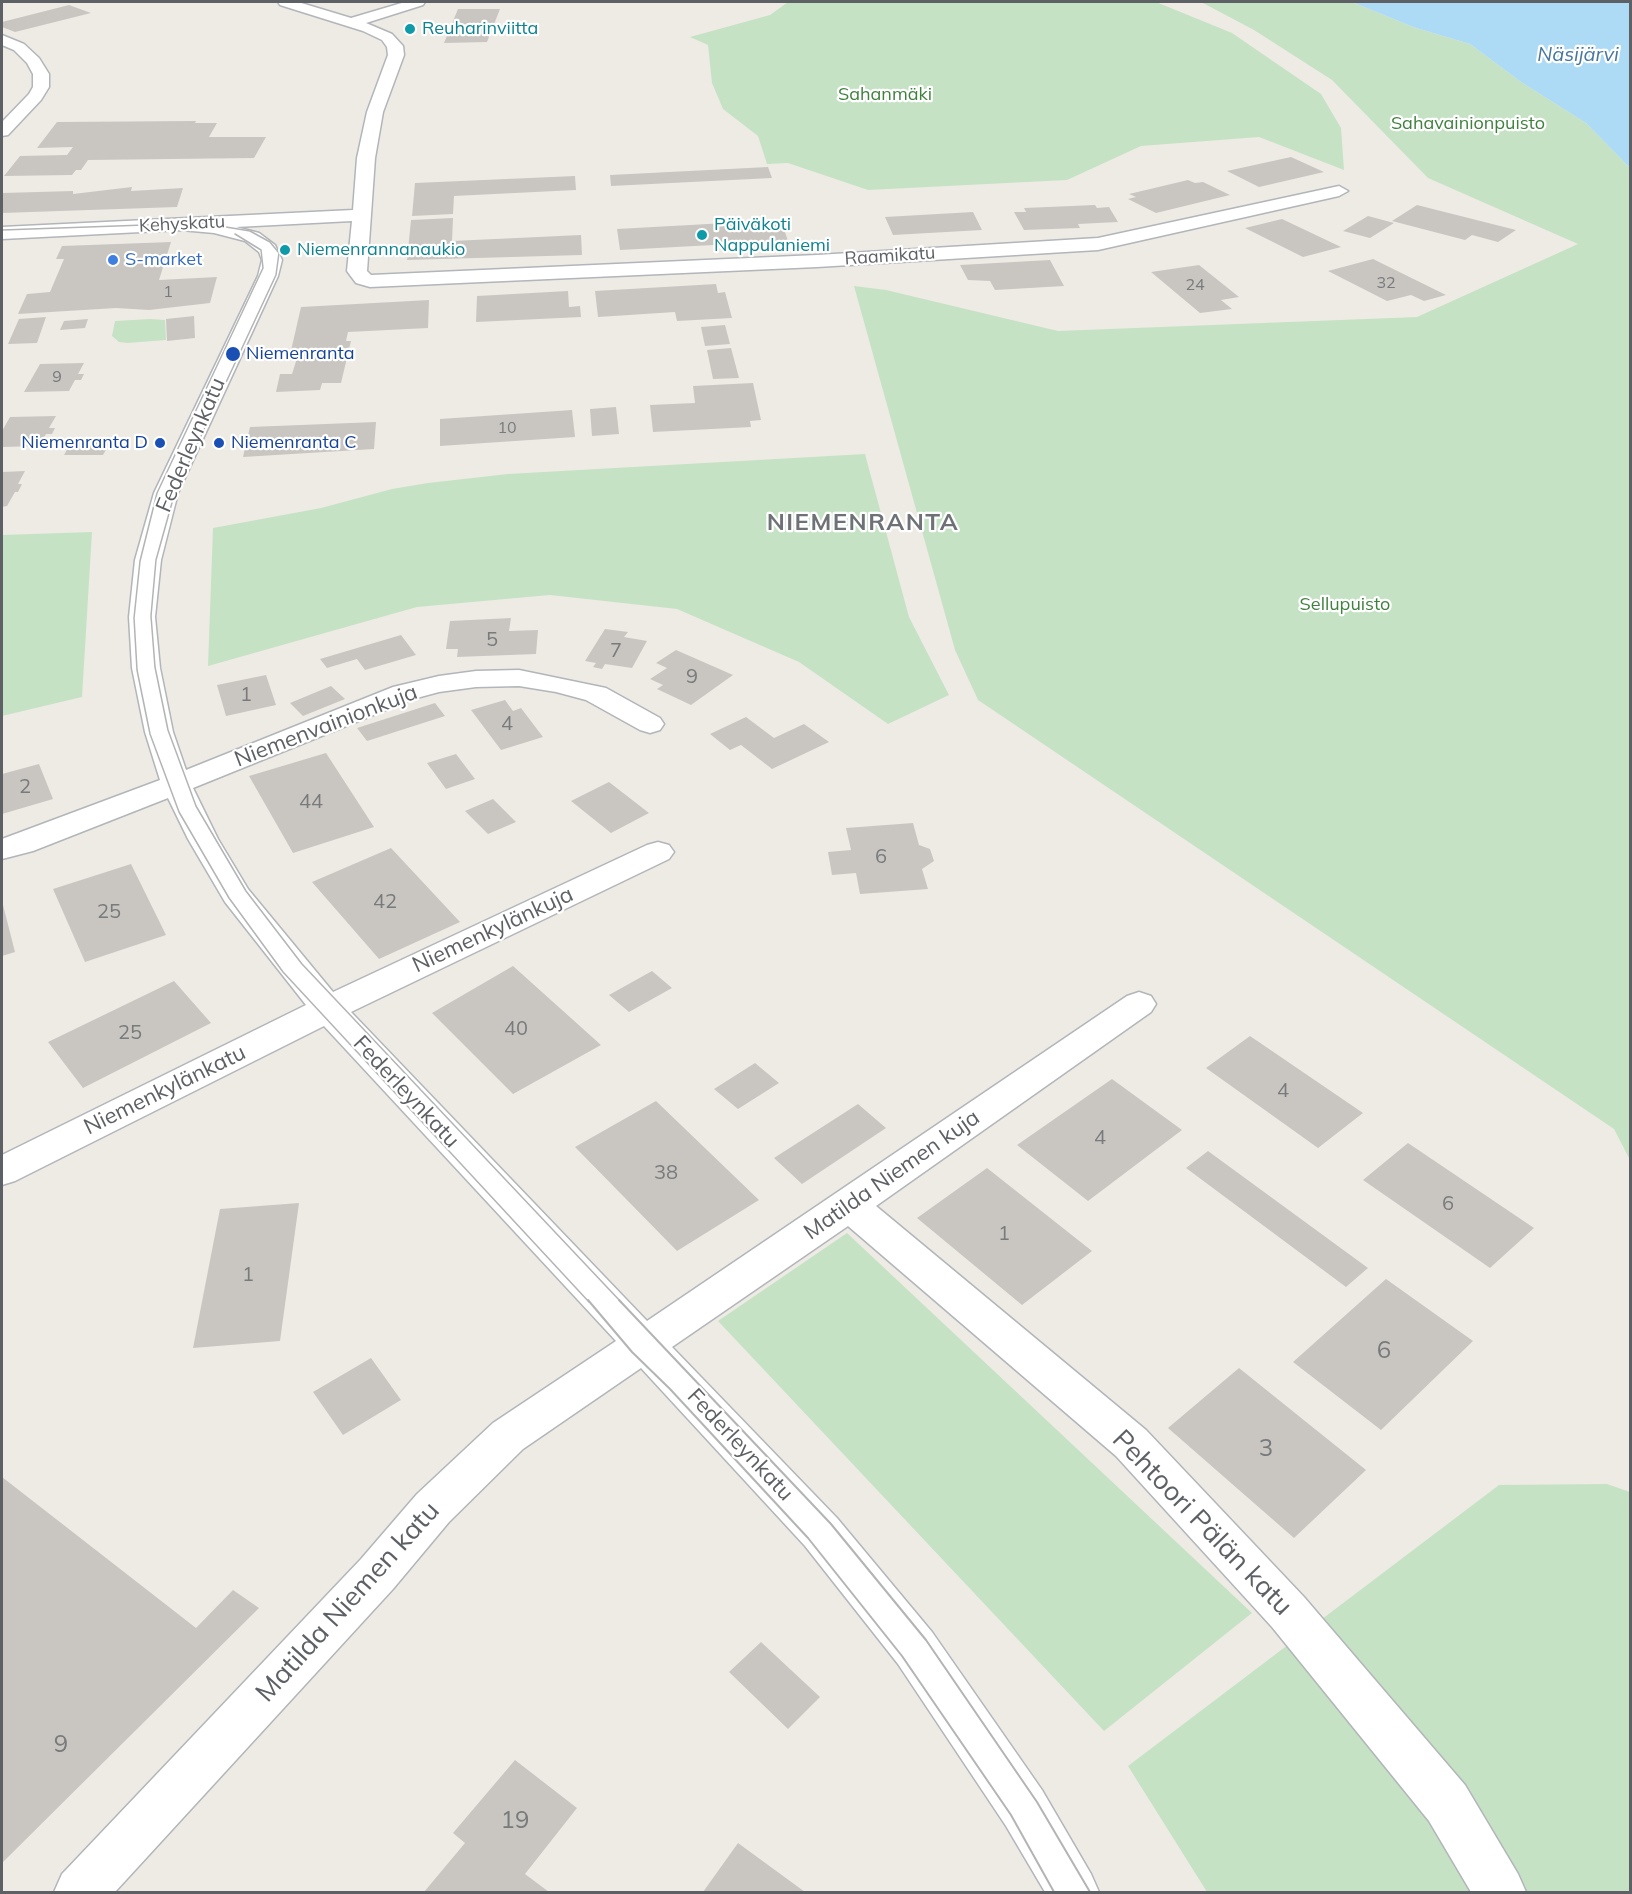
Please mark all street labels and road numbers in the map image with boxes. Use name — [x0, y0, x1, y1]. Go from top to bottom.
street label: Kehyskatu — [138, 211, 226, 237]
street label: Raamikatu — [844, 242, 936, 270]
street label: Federleynkatu — [151, 374, 231, 516]
street label: Niemenvainionkuja — [231, 679, 421, 773]
street label: Niemenkylänkuja — [408, 881, 578, 979]
street label: Federleynkatu — [347, 1031, 465, 1153]
street label: Niemenkylänkatu — [80, 1039, 250, 1141]
street label: Matilda Niemen kuja — [799, 1104, 985, 1246]
street label: Federleynkatu — [681, 1384, 799, 1506]
street label: Pehtoori Pälän katu — [1105, 1424, 1299, 1622]
street label: Matilda Niemen katu — [249, 1495, 447, 1709]

